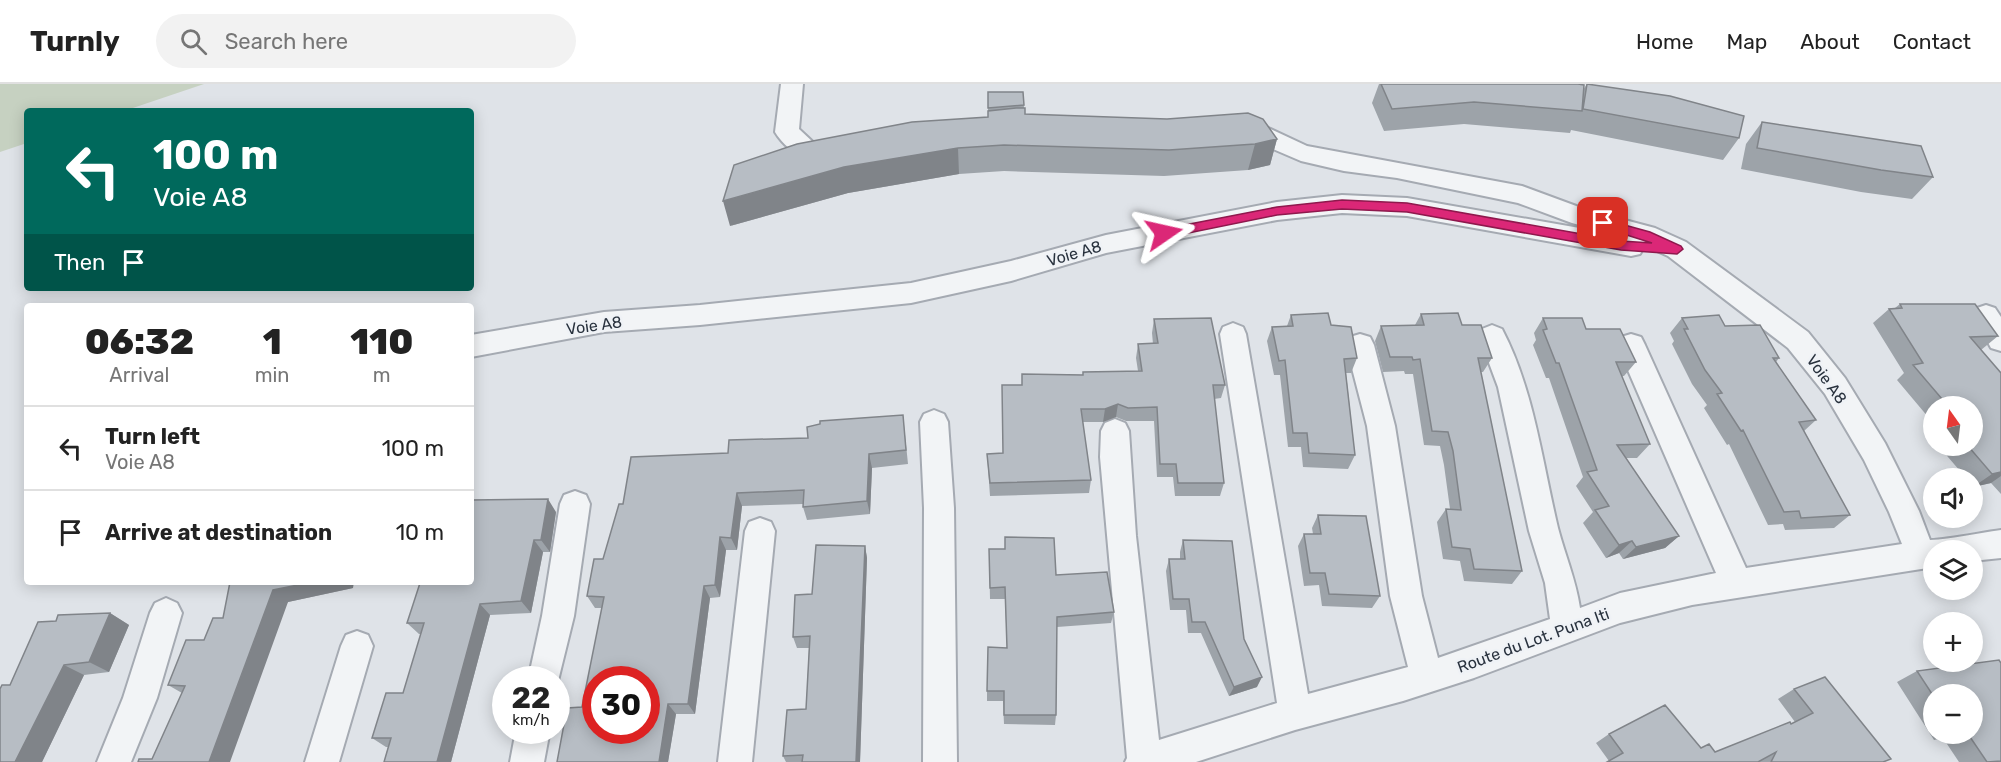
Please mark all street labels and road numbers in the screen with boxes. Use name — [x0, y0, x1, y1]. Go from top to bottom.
street label: Voie A8 — [1045, 237, 1104, 270]
street label: Voie A8 — [565, 312, 623, 339]
street label: Voie A8 — [1802, 351, 1851, 408]
street label: Route du Lot. Puna Iti — [1455, 604, 1612, 677]

